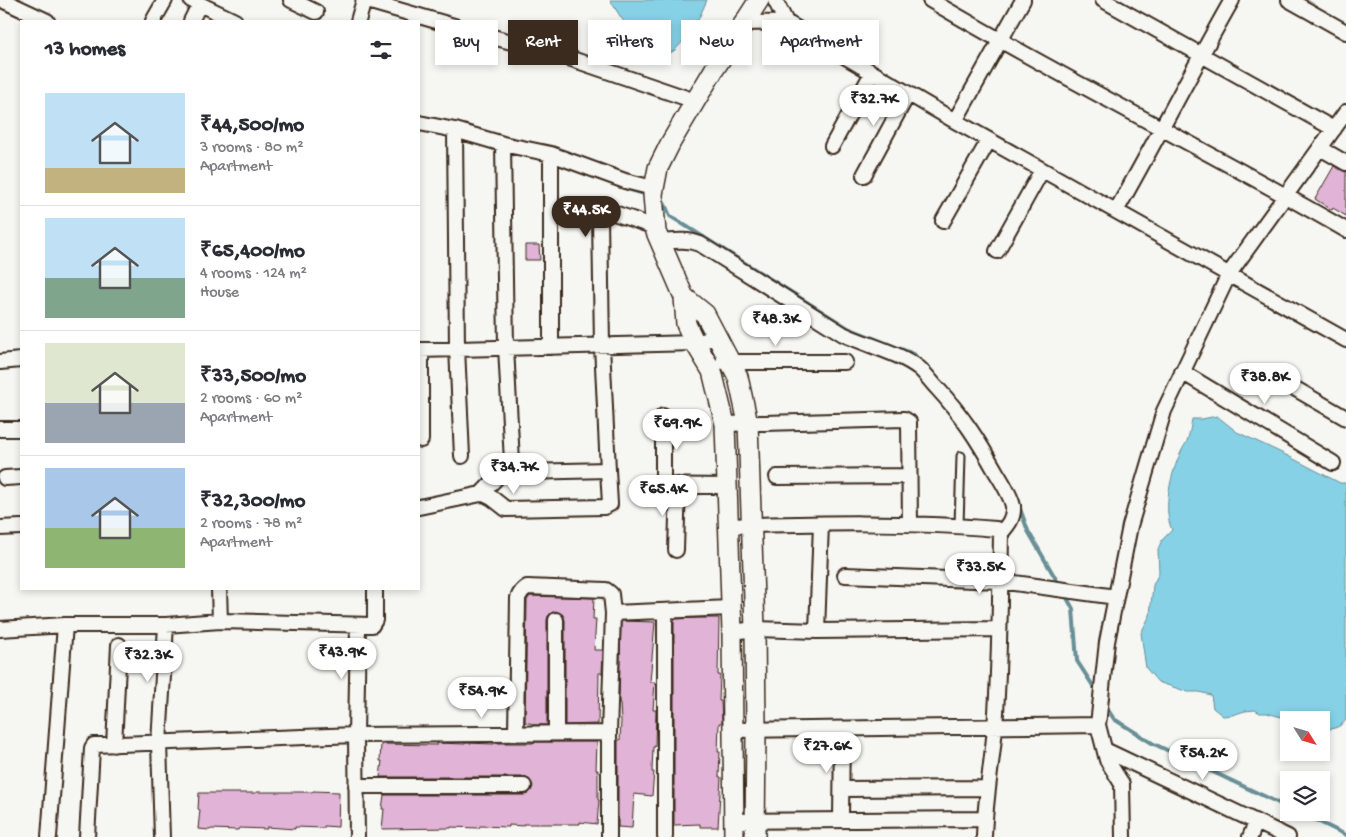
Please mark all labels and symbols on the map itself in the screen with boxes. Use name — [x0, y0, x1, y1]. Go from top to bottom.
pin: ₹32.7K — [833, 84, 915, 127]
pin: ₹44.5K — [545, 196, 627, 238]
pin: ₹48.3K — [735, 304, 817, 347]
pin: ₹38.8K — [1224, 362, 1306, 405]
pin: ₹69.9K — [636, 408, 718, 451]
pin: ₹34.7K — [473, 452, 555, 495]
pin: ₹65.4K — [622, 474, 704, 517]
pin: ₹33.5K — [939, 552, 1021, 595]
pin: ₹43.9K — [301, 638, 383, 680]
pin: ₹32.3K — [107, 640, 189, 683]
pin: ₹54.9K — [441, 676, 523, 719]
north arrow — [1280, 711, 1330, 761]
pin: ₹27.6K — [786, 732, 868, 774]
pin: ₹54.2K — [1162, 738, 1244, 781]

